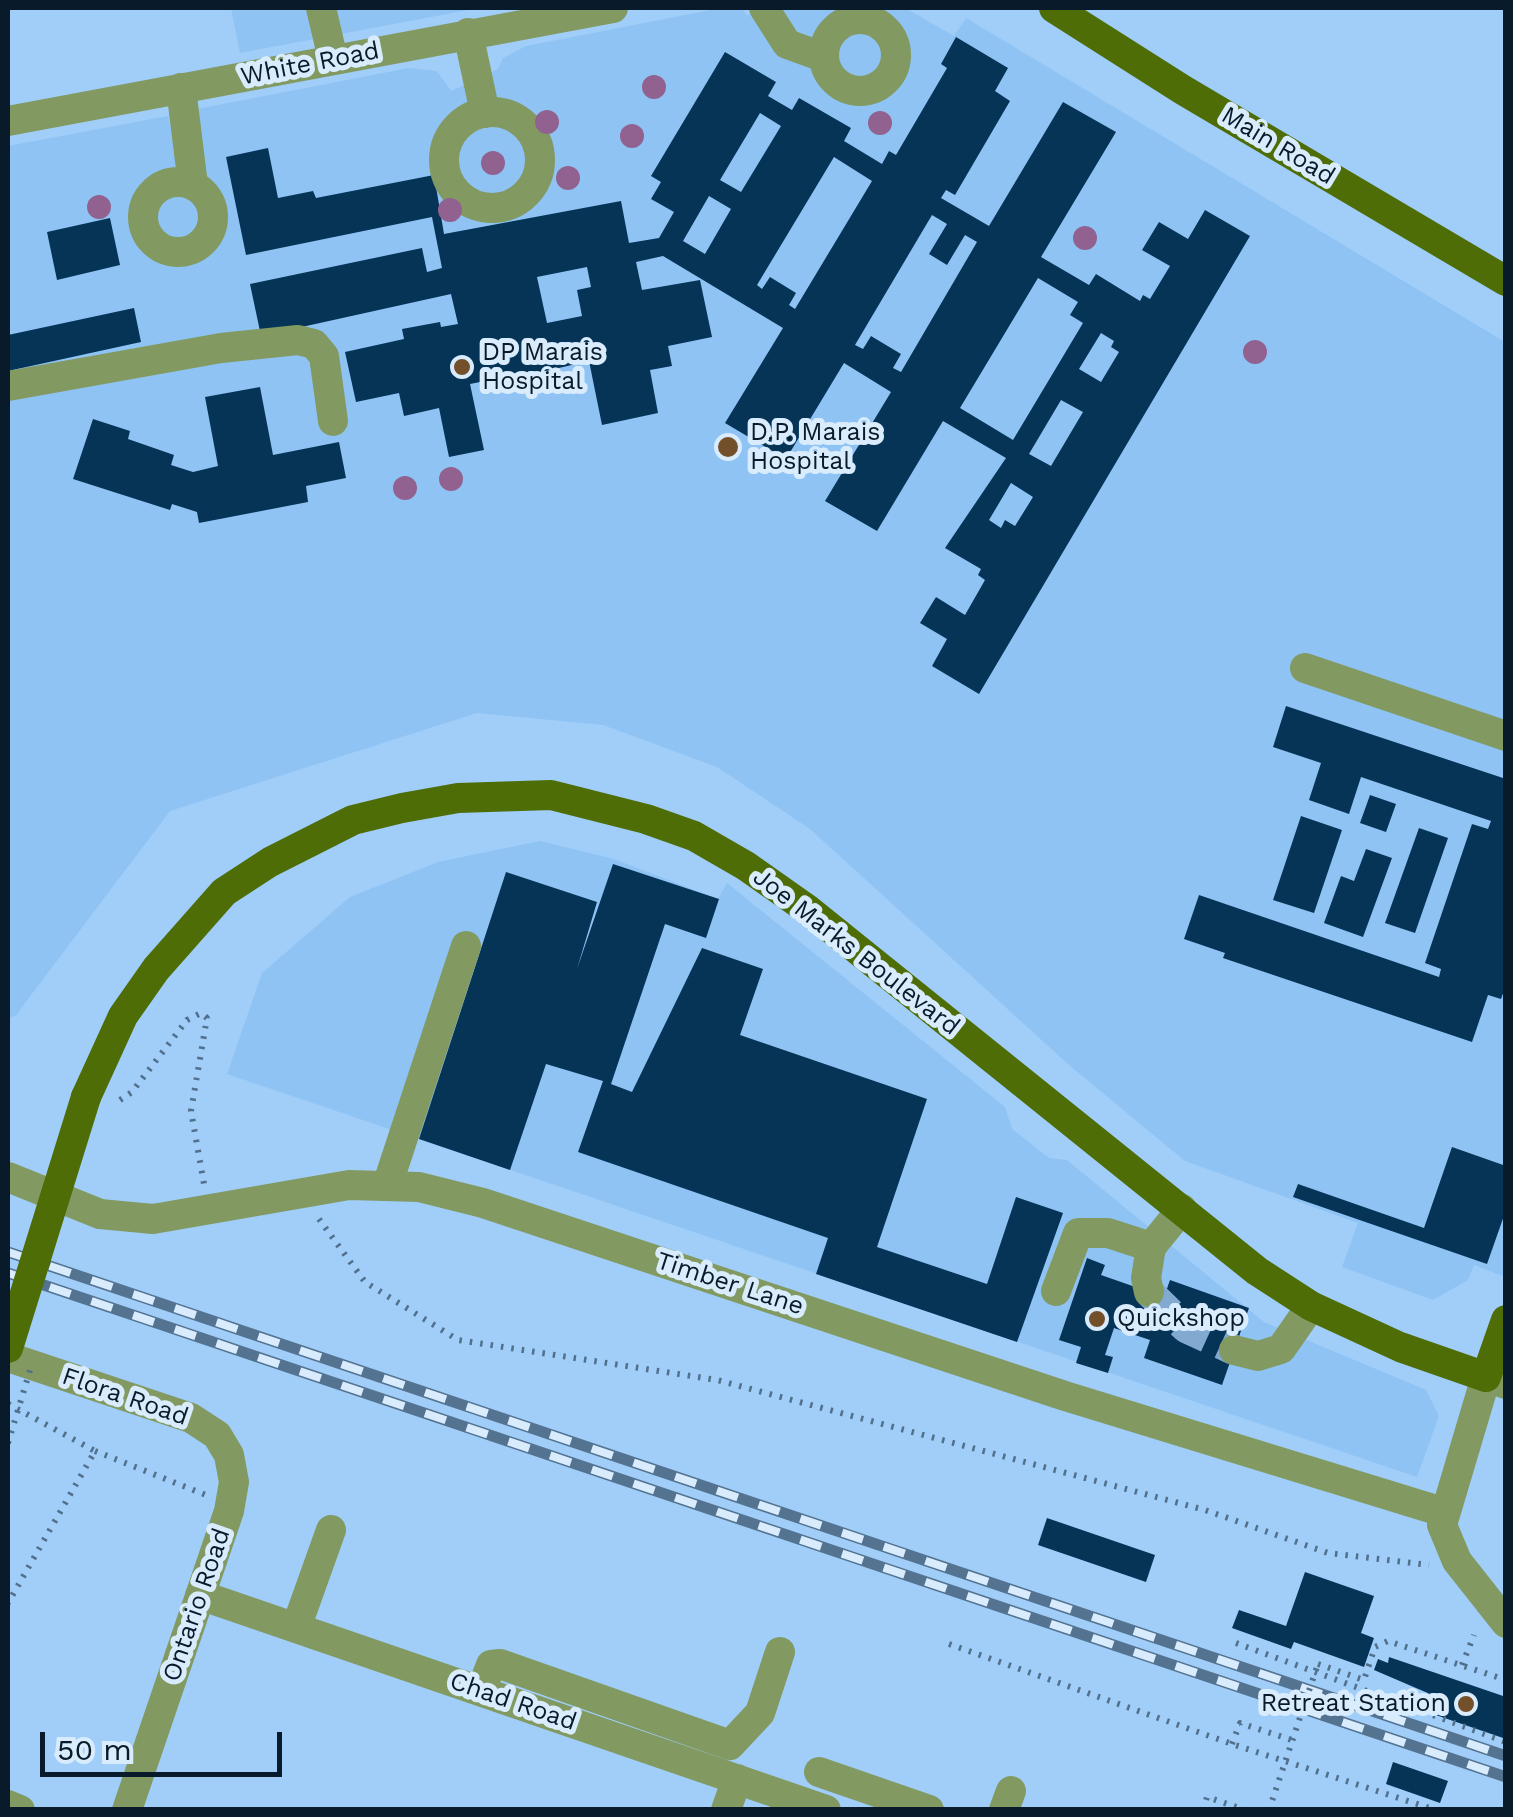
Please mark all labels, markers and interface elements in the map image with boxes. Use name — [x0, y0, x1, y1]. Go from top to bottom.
street label: White Road — [238, 36, 382, 92]
street label: Main Road — [1216, 100, 1340, 192]
place label: DP Marais Hospital — [482, 338, 603, 397]
marker: DP Marais Hospital — [451, 356, 473, 378]
place label: D.P. Marais Hospital — [750, 418, 880, 477]
marker: D.P. Marais Hospital — [715, 434, 741, 460]
street label: Joe Marks Boulevard — [747, 862, 965, 1042]
street label: Timber Lane — [653, 1246, 807, 1322]
place label: Quickshop — [1117, 1304, 1245, 1334]
marker: Quickshop — [1086, 1308, 1108, 1330]
street label: Flora Road — [58, 1361, 192, 1433]
street label: Ontario Road — [157, 1525, 237, 1685]
street label: Chad Road — [446, 1666, 580, 1738]
place label: Retreat Station — [1261, 1689, 1446, 1719]
marker: Retreat Station — [1455, 1693, 1477, 1715]
scale bar — [45, 1712, 288, 1774]
text: 50 m — [57, 1732, 132, 1767]

